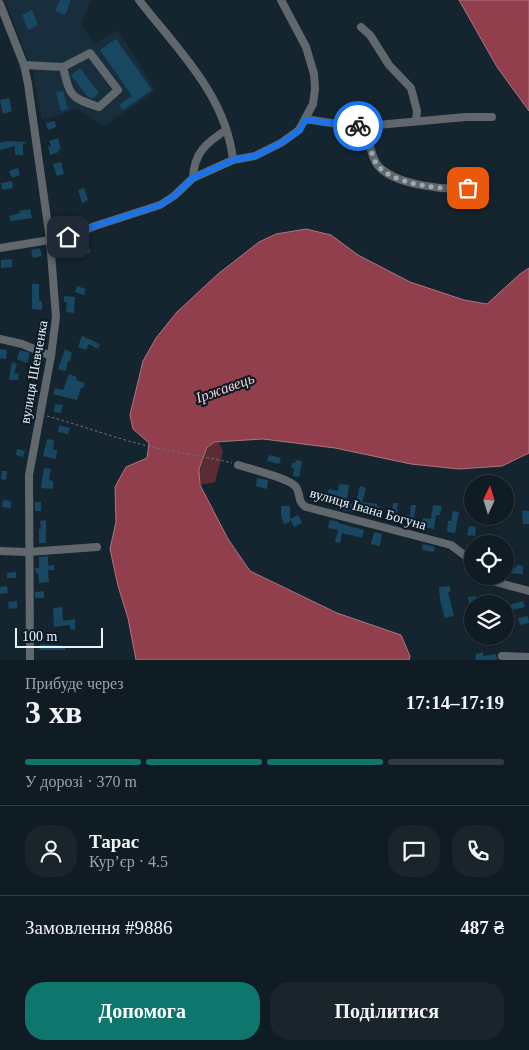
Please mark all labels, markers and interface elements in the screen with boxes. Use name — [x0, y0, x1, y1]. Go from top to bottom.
courier — [333, 101, 383, 151]
icon: bike — [344, 112, 372, 140]
pin — [447, 167, 489, 209]
icon: bag — [454, 174, 482, 202]
pin — [47, 216, 89, 258]
icon: home — [54, 223, 82, 251]
street label: вулиця Шевченка — [18, 319, 51, 425]
water label: Іржавець — [193, 370, 256, 406]
north arrow — [464, 475, 514, 525]
map controls — [464, 475, 514, 645]
street label: вулиця Івана Богуна — [308, 485, 429, 533]
button: locate — [464, 535, 514, 585]
button: layers — [464, 595, 514, 645]
scale bar — [15, 625, 102, 648]
text: 100 m — [22, 629, 57, 644]
text: Прибуде через — [25, 675, 124, 692]
text: 17:14–17:19 — [406, 692, 504, 713]
text: 3 хв — [25, 694, 82, 730]
text: У дорозі · 370 m — [25, 773, 137, 790]
button: person — [25, 825, 77, 877]
button: chat — [388, 825, 440, 877]
button: phone — [452, 825, 504, 877]
text: Тарас — [89, 831, 139, 852]
text: Кур’єр · 4.5 — [89, 853, 168, 870]
text: Замовлення #9886 — [25, 917, 172, 938]
text: 487 ₴ — [460, 917, 504, 938]
button: Допомога — [25, 982, 260, 1040]
button: Поділитися — [270, 982, 504, 1040]

